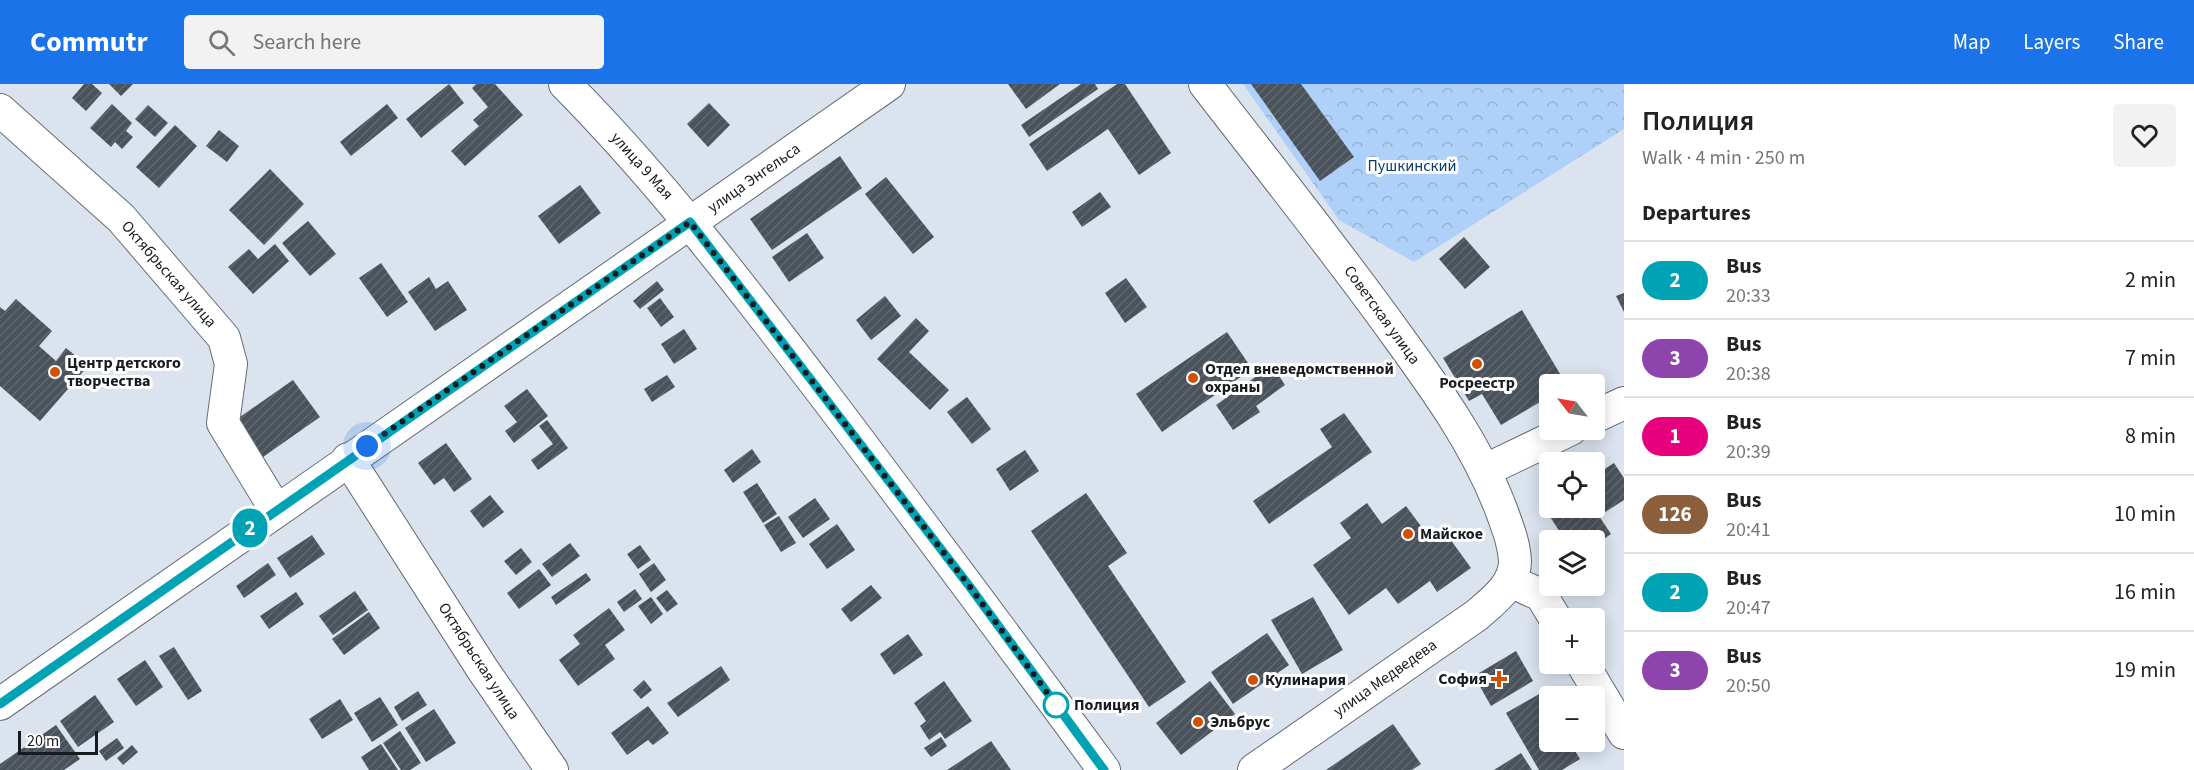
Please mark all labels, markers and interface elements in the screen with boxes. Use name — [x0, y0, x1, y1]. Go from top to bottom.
search box — [184, 15, 604, 69]
text: Commutr — [30, 22, 148, 62]
icon: search — [205, 26, 238, 59]
text: Search here — [253, 26, 361, 58]
text: Map — [1953, 27, 1990, 57]
text: Layers — [2023, 27, 2080, 57]
text: Share — [2113, 27, 2164, 57]
text: Полиция — [1642, 101, 1754, 141]
button: heart — [2113, 104, 2176, 167]
street label: улица 9 Мая — [606, 127, 678, 205]
street label: улица Энгельса — [703, 138, 805, 218]
text: Walk · 4 min · 250 m — [1642, 144, 1805, 172]
park label: Пушкинский — [1367, 155, 1457, 177]
text: Departures — [1642, 197, 1751, 229]
street label: Октябрьская улица — [116, 216, 222, 332]
text: Bus — [1726, 250, 1762, 282]
street label: Советская улица — [1339, 261, 1425, 369]
text: 2 min — [2125, 264, 2176, 296]
text: 2 — [1669, 265, 1681, 295]
text: 20:33 — [1726, 282, 1771, 310]
text: Bus — [1726, 328, 1762, 360]
text: 7 min — [2125, 342, 2176, 374]
text: 3 — [1669, 343, 1681, 373]
place label: Центр детского творчества — [67, 352, 181, 392]
marker: Росреестр — [1470, 357, 1484, 371]
place label: Отдел вневедомственной охраны — [1205, 358, 1394, 398]
text: 20:38 — [1726, 360, 1771, 388]
marker: Центр детского творчества — [48, 365, 62, 379]
marker: Отдел вневедомственной охраны — [1186, 371, 1200, 385]
place label: Росреестр — [1439, 372, 1515, 394]
north arrow — [1539, 374, 1605, 440]
map controls — [1539, 374, 1605, 752]
text: Bus — [1726, 406, 1762, 438]
text: 8 min — [2125, 420, 2176, 452]
text: 1 — [1669, 421, 1681, 451]
your location — [352, 431, 382, 461]
text: 20:39 — [1726, 438, 1771, 466]
button: locate — [1539, 452, 1605, 518]
text: Bus — [1726, 484, 1762, 516]
text: 10 min — [2114, 498, 2176, 530]
text: 126 — [1658, 499, 1692, 529]
line badge: 2 — [230, 508, 270, 548]
text: 2 — [244, 513, 256, 543]
text: 20:41 — [1726, 516, 1771, 544]
place label: Майское — [1420, 523, 1483, 545]
marker: Майское — [1401, 527, 1415, 541]
button: layers — [1539, 530, 1605, 596]
text: Bus — [1726, 562, 1762, 594]
text: 16 min — [2114, 576, 2176, 608]
text: 2 — [1669, 577, 1681, 607]
text: 20:47 — [1726, 594, 1771, 622]
street label: Октябрьская улица — [433, 598, 525, 724]
button: + — [1539, 608, 1605, 674]
street label: улица Медведева — [1329, 634, 1441, 722]
text: Bus — [1726, 640, 1762, 672]
text: 19 min — [2114, 654, 2176, 686]
text: 3 — [1669, 655, 1681, 685]
place label: София — [1438, 668, 1487, 690]
place label: Кулинария — [1265, 669, 1346, 691]
marker: София — [1492, 672, 1506, 686]
text: 20:50 — [1726, 672, 1771, 700]
marker: Кулинария — [1246, 673, 1260, 687]
button: − — [1539, 686, 1605, 752]
marker: Полиция — [1043, 692, 1069, 718]
place label: Полиция — [1074, 694, 1140, 716]
place label: Эльбрус — [1210, 711, 1271, 733]
marker: Эльбрус — [1191, 715, 1205, 729]
scale bar — [18, 728, 98, 756]
text: 20 m — [27, 730, 59, 752]

